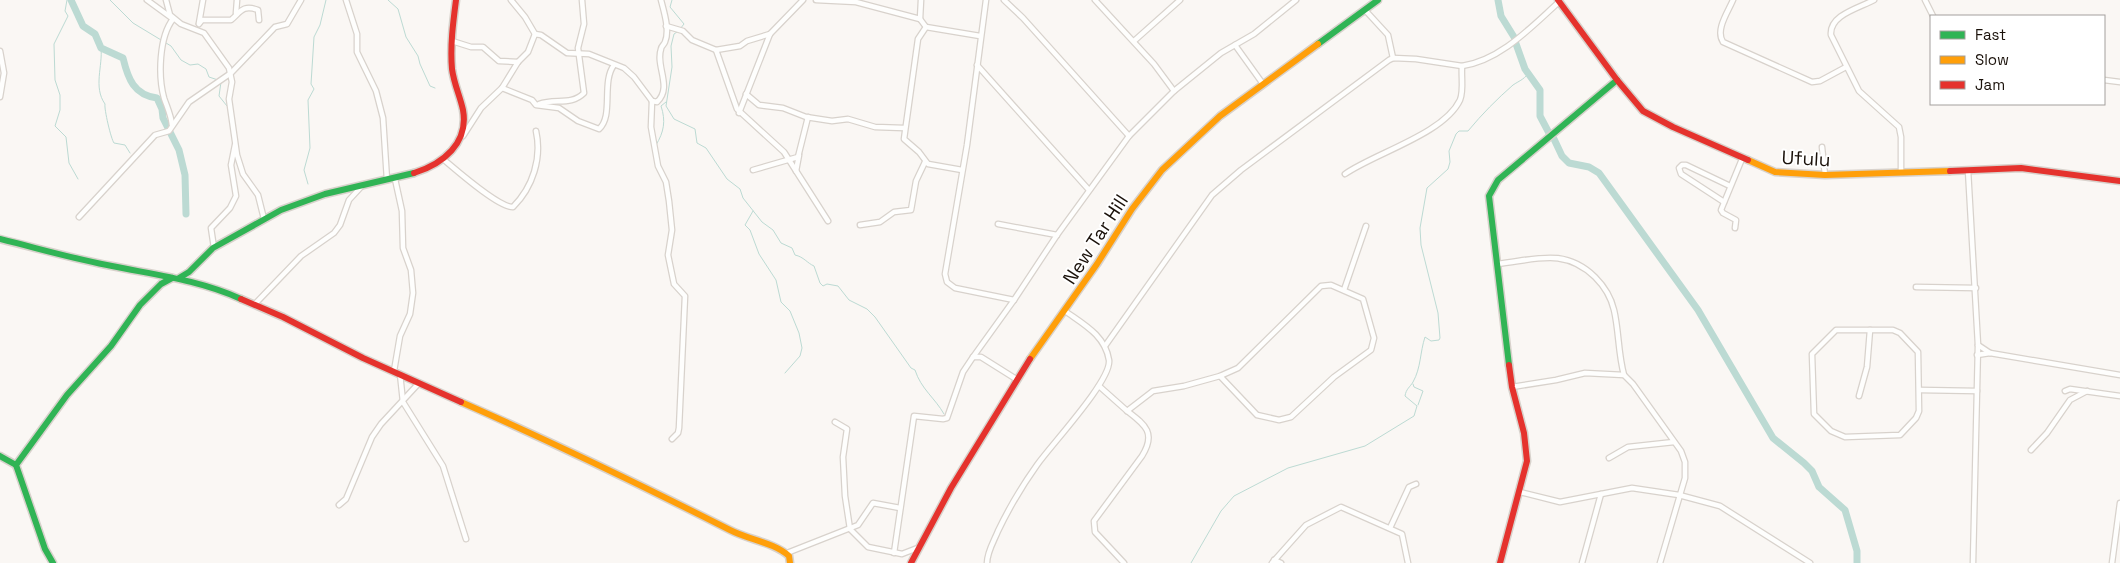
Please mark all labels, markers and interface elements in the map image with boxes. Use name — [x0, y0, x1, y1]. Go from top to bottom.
legend — [1930, 15, 2105, 105]
text: Fast — [1975, 25, 2006, 44]
text: Slow — [1975, 50, 2009, 69]
text: Jam — [1975, 75, 2005, 94]
street label: Ufulu — [1781, 145, 1831, 172]
street label: New Tar Hill — [1057, 190, 1134, 289]

